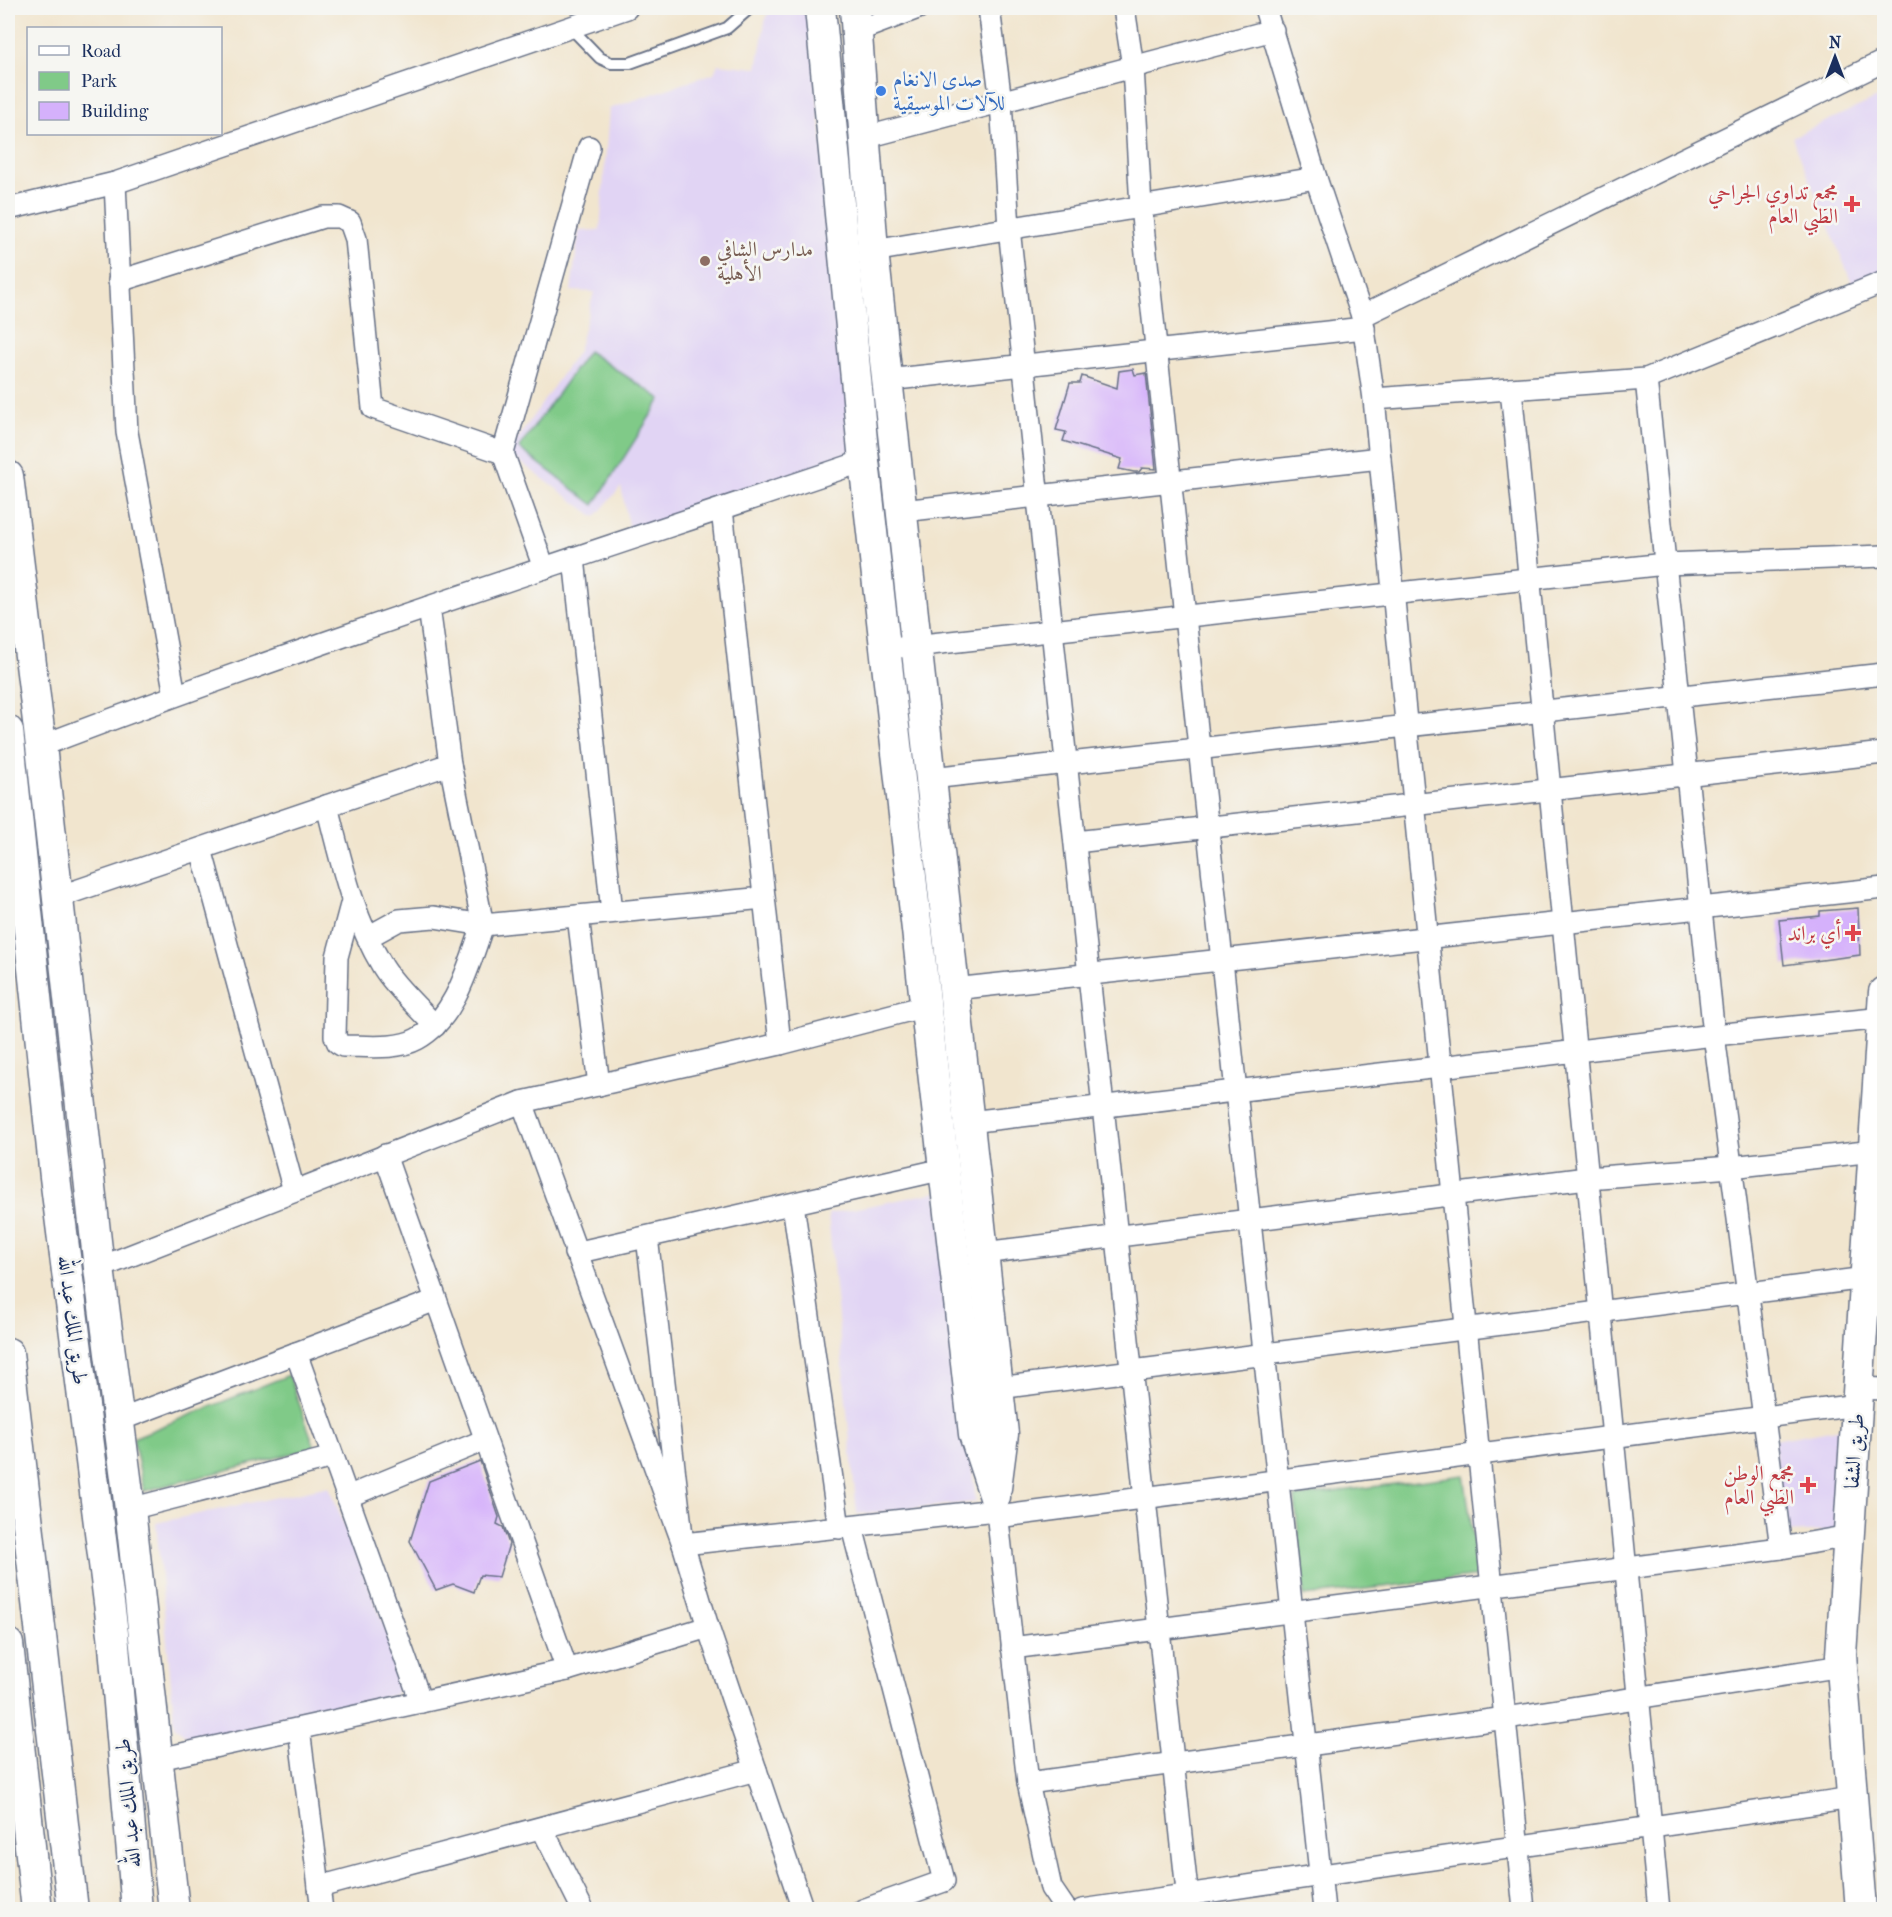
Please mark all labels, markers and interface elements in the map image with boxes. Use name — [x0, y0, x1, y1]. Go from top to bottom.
legend — [27, 27, 222, 135]
north arrow — [1805, 27, 1865, 87]
text: N — [1829, 33, 1842, 52]
text: Road — [81, 41, 121, 62]
place label: صدى الانغام للآلات الموسيقية — [893, 67, 1005, 116]
text: Park — [81, 71, 118, 92]
marker: صدى الانغام للآلات الموسيقية — [874, 84, 888, 98]
text: Building — [81, 101, 149, 122]
place label: مجمع تداوي الجراحي الطبي العام — [1708, 180, 1838, 236]
marker: مجمع تداوي الجراحي الطبي العام — [1843, 195, 1861, 213]
place label: مدارس الشافي الأهلية — [717, 237, 813, 285]
marker: مدارس الشافي الأهلية — [698, 254, 712, 268]
place label: أي براند — [1787, 918, 1841, 949]
marker: أي براند — [1846, 926, 1860, 940]
street label: طريق الملك عبد الله — [52, 1253, 98, 1386]
street label: طريق الشفا — [1839, 1412, 1870, 1490]
place label: مجمع الوطن الطبي العام — [1724, 1461, 1794, 1517]
marker: مجمع الوطن الطبي العام — [1799, 1476, 1817, 1494]
street label: طريق الملك عبد الله — [105, 1737, 147, 1869]

